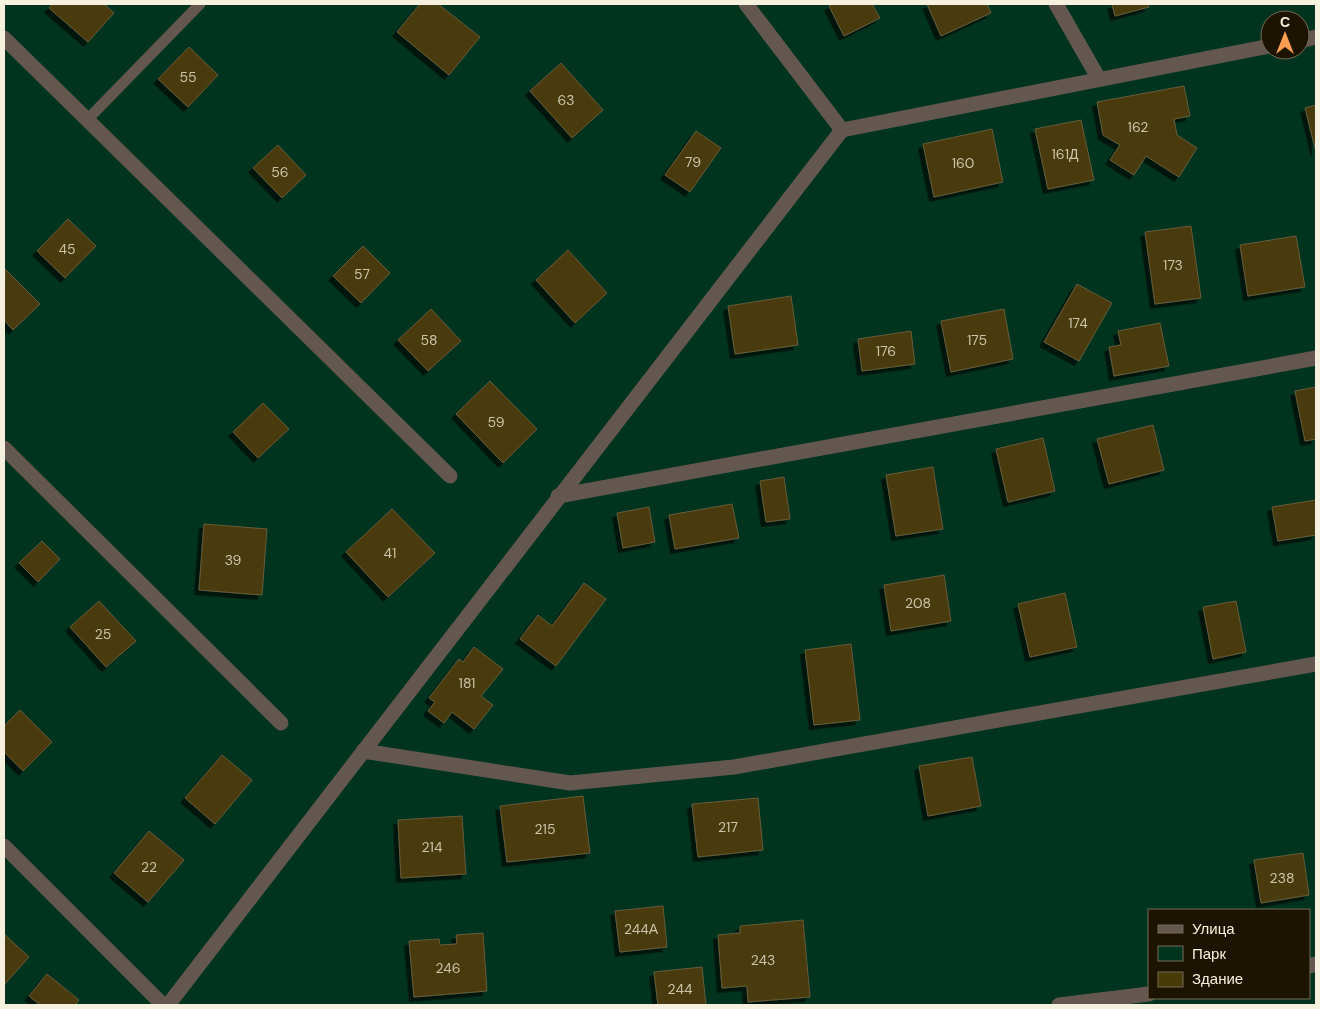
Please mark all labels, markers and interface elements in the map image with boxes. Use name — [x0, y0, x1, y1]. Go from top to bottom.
north arrow — [1260, 10, 1310, 60]
text: С — [1280, 13, 1290, 31]
house number: 55 — [179, 68, 197, 86]
house number: 63 — [557, 91, 575, 109]
house number: 162 — [1128, 118, 1148, 136]
house number: 161Д — [1051, 145, 1079, 163]
house number: 79 — [685, 153, 701, 171]
house number: 160 — [952, 154, 974, 172]
house number: 56 — [271, 163, 289, 181]
house number: 45 — [58, 240, 76, 258]
house number: 173 — [1163, 256, 1183, 274]
house number: 57 — [354, 265, 370, 283]
house number: 174 — [1068, 314, 1088, 332]
house number: 58 — [420, 331, 438, 349]
house number: 175 — [967, 331, 987, 349]
house number: 176 — [876, 342, 896, 360]
house number: 59 — [488, 413, 505, 431]
house number: 41 — [384, 544, 396, 562]
house number: 39 — [225, 551, 242, 569]
house number: 208 — [905, 594, 931, 612]
house number: 25 — [95, 625, 111, 643]
house number: 181 — [459, 674, 475, 692]
house number: 217 — [718, 818, 738, 836]
house number: 215 — [535, 820, 555, 838]
house number: 214 — [422, 838, 443, 856]
house number: 22 — [141, 858, 157, 876]
house number: 238 — [1270, 869, 1294, 887]
legend — [1148, 909, 1310, 999]
text: Улица — [1192, 919, 1235, 939]
house number: 244А — [624, 920, 659, 938]
text: Парк — [1192, 944, 1226, 964]
house number: 243 — [751, 951, 775, 969]
house number: 246 — [435, 959, 461, 977]
text: Здание — [1192, 969, 1243, 989]
house number: 244 — [668, 980, 693, 998]

